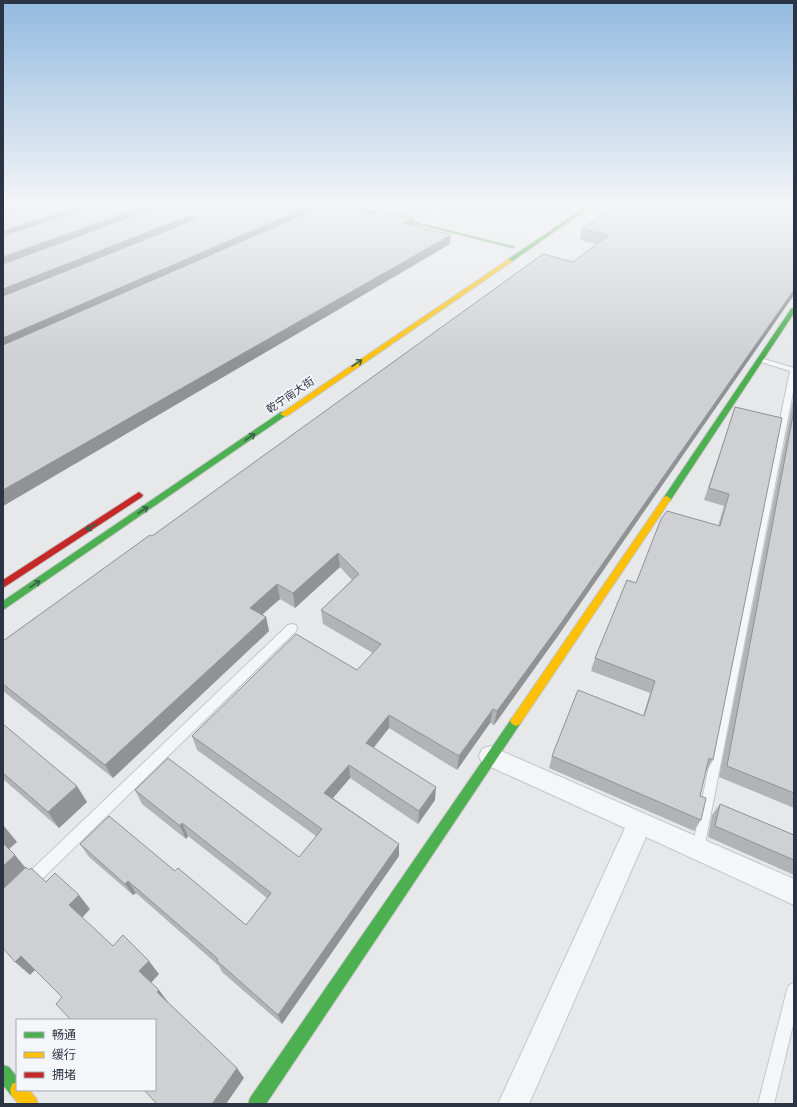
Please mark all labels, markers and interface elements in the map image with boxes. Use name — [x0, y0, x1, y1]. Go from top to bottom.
one-way arrow — [351, 359, 363, 367]
street label: 乾宁南大街 — [263, 374, 317, 416]
one-way arrow — [244, 433, 255, 441]
one-way arrow — [137, 506, 148, 514]
one-way arrow — [85, 522, 96, 531]
one-way arrow — [29, 580, 40, 588]
legend — [16, 1019, 156, 1091]
text: 畅通 — [52, 1027, 76, 1042]
text: 缓行 — [52, 1047, 76, 1062]
text: 拥堵 — [52, 1067, 76, 1082]

